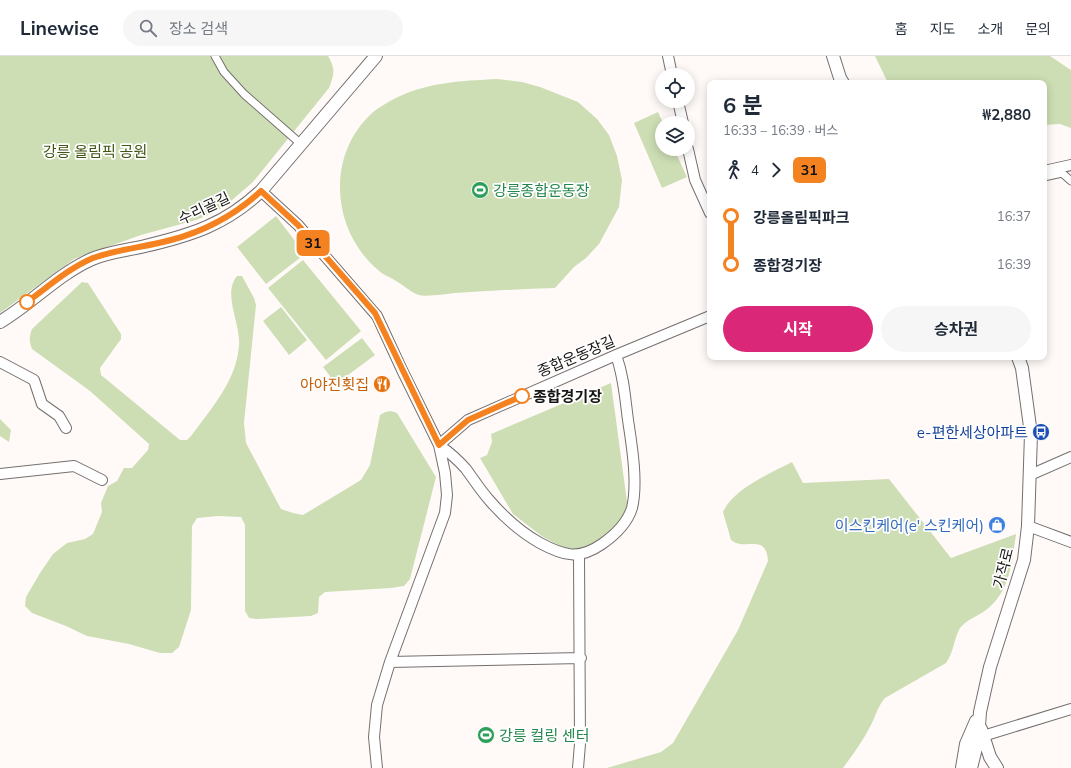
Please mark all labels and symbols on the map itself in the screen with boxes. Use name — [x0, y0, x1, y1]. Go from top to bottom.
park label: 강릉 올림픽 공원 — [43, 142, 147, 161]
sports icon: 강릉종합운동장 — [470, 180, 490, 200]
place label: 강릉종합운동장 — [493, 181, 590, 200]
street label: 수리골길 — [175, 188, 233, 228]
line badge: 31 — [295, 230, 331, 256]
unlabelled marker — [19, 294, 35, 310]
street label: 종합운동장길 — [534, 331, 618, 381]
restaurant icon: 아야진횟집 — [372, 374, 392, 394]
place label: 아야진횟집 — [300, 375, 369, 394]
place label: 종합경기장 — [533, 387, 602, 406]
marker: 종합경기장 — [514, 388, 530, 404]
bus stop icon: e-편한세상아파트 — [1031, 422, 1051, 442]
place label: e-편한세상아파트 — [917, 423, 1028, 442]
shop icon: 이스킨케어(e' 스킨케어) — [987, 515, 1007, 535]
place label: 이스킨케어(e' 스킨케어) — [835, 516, 984, 535]
street label: 가작로 — [989, 546, 1017, 590]
sports icon: 강릉 컬링 센터 — [476, 725, 496, 745]
place label: 강릉 컬링 센터 — [499, 726, 590, 745]

